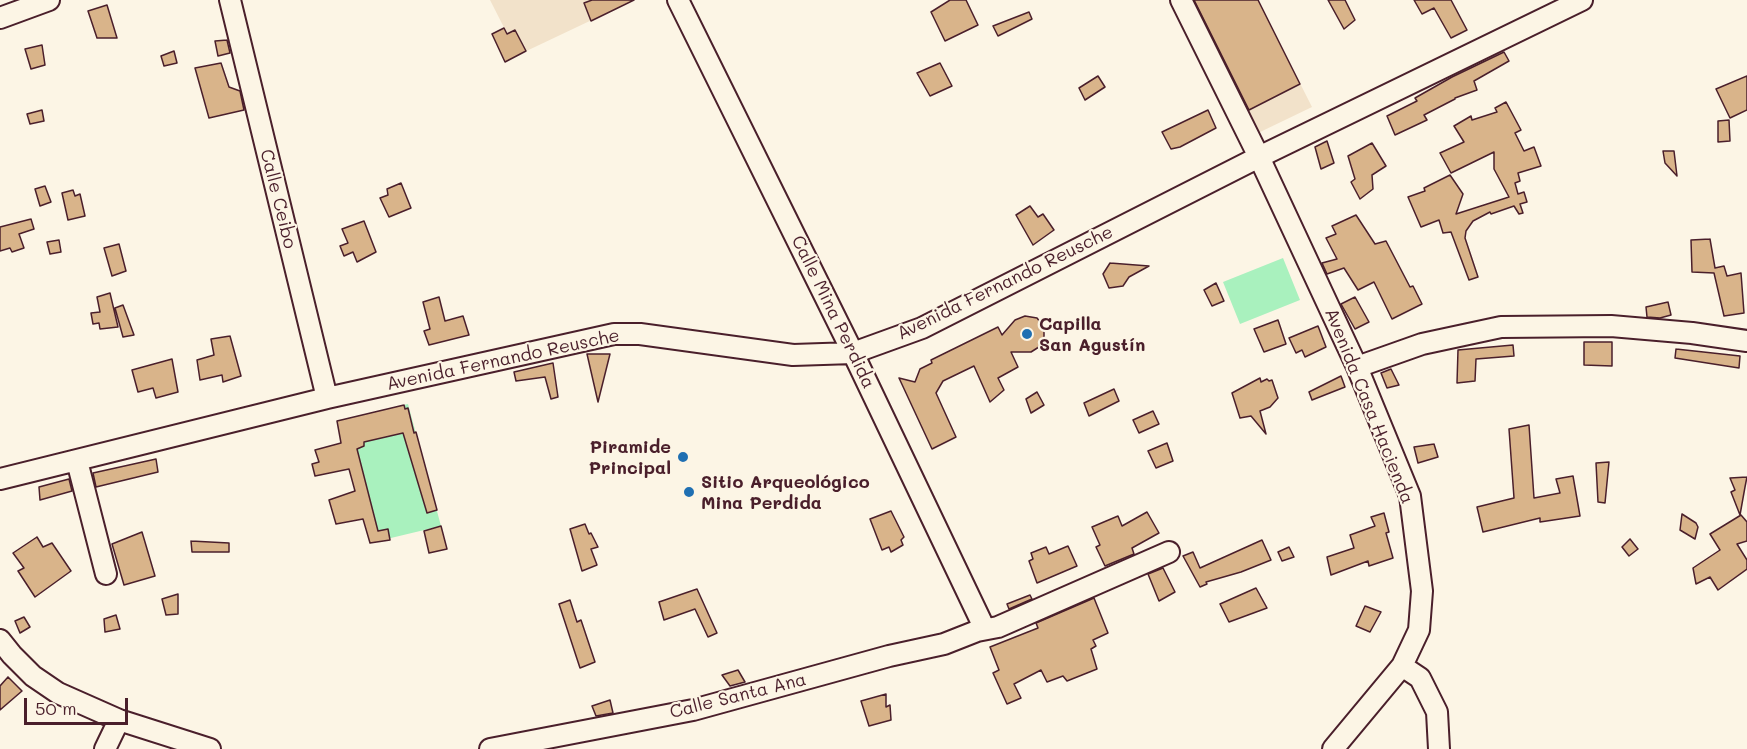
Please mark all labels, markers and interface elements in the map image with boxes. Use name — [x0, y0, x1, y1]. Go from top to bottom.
street label: Calle Ceibo — [255, 147, 301, 251]
street label: Avenida Fernando Reusche — [893, 221, 1117, 345]
street label: Calle Mina Perdida — [787, 232, 879, 392]
street label: Avenida Casa Hacienda — [1320, 305, 1418, 507]
place label: Capilla San Agustín — [1039, 313, 1145, 356]
street label: Avenida Fernando Reusche — [385, 325, 621, 395]
marker: Capilla San Agustín — [1020, 327, 1034, 341]
place label: Piramide Principal — [589, 436, 671, 478]
marker: Piramide Principal — [676, 450, 690, 464]
place label: Sitio Arqueológico Mina Perdida — [701, 471, 870, 514]
marker: Sitio Arqueológico Mina Perdida — [682, 485, 696, 499]
street label: Calle Santa Ana — [668, 669, 808, 723]
scale bar — [27, 686, 130, 724]
text: 50 m — [35, 696, 77, 720]

